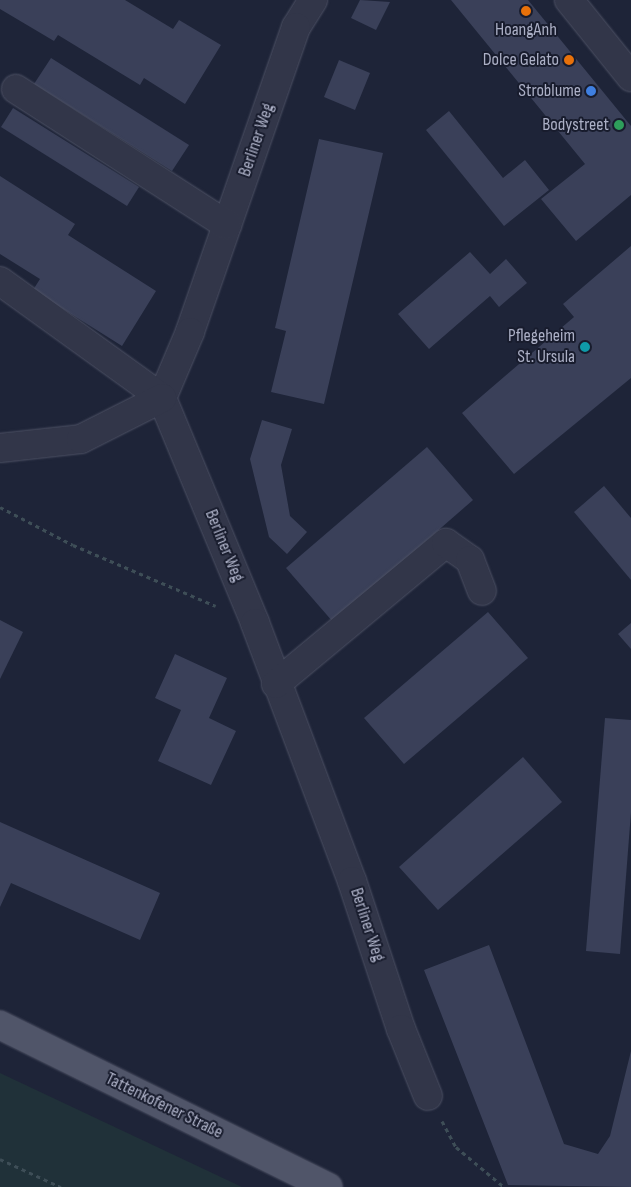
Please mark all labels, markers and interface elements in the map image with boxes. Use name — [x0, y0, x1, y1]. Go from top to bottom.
marker: HoangAnh — [520, 5, 532, 17]
place label: HoangAnh — [495, 19, 557, 41]
place label: Dolce Gelato — [483, 49, 559, 71]
marker: Dolce Gelato — [563, 54, 575, 66]
place label: Stroblume — [518, 80, 581, 102]
marker: Stroblume — [585, 85, 597, 97]
street label: Berliner Weg — [234, 100, 280, 180]
place label: Bodystreet — [542, 114, 609, 136]
marker: Bodystreet — [613, 119, 625, 131]
place label: Pflegeheim St. Ursula — [508, 326, 575, 368]
marker: Pflegeheim St. Ursula — [579, 341, 591, 353]
street label: Berliner Weg — [200, 507, 248, 585]
street label: Berliner Weg — [345, 885, 389, 965]
street label: Tattenkofener Straße — [102, 1068, 226, 1144]

